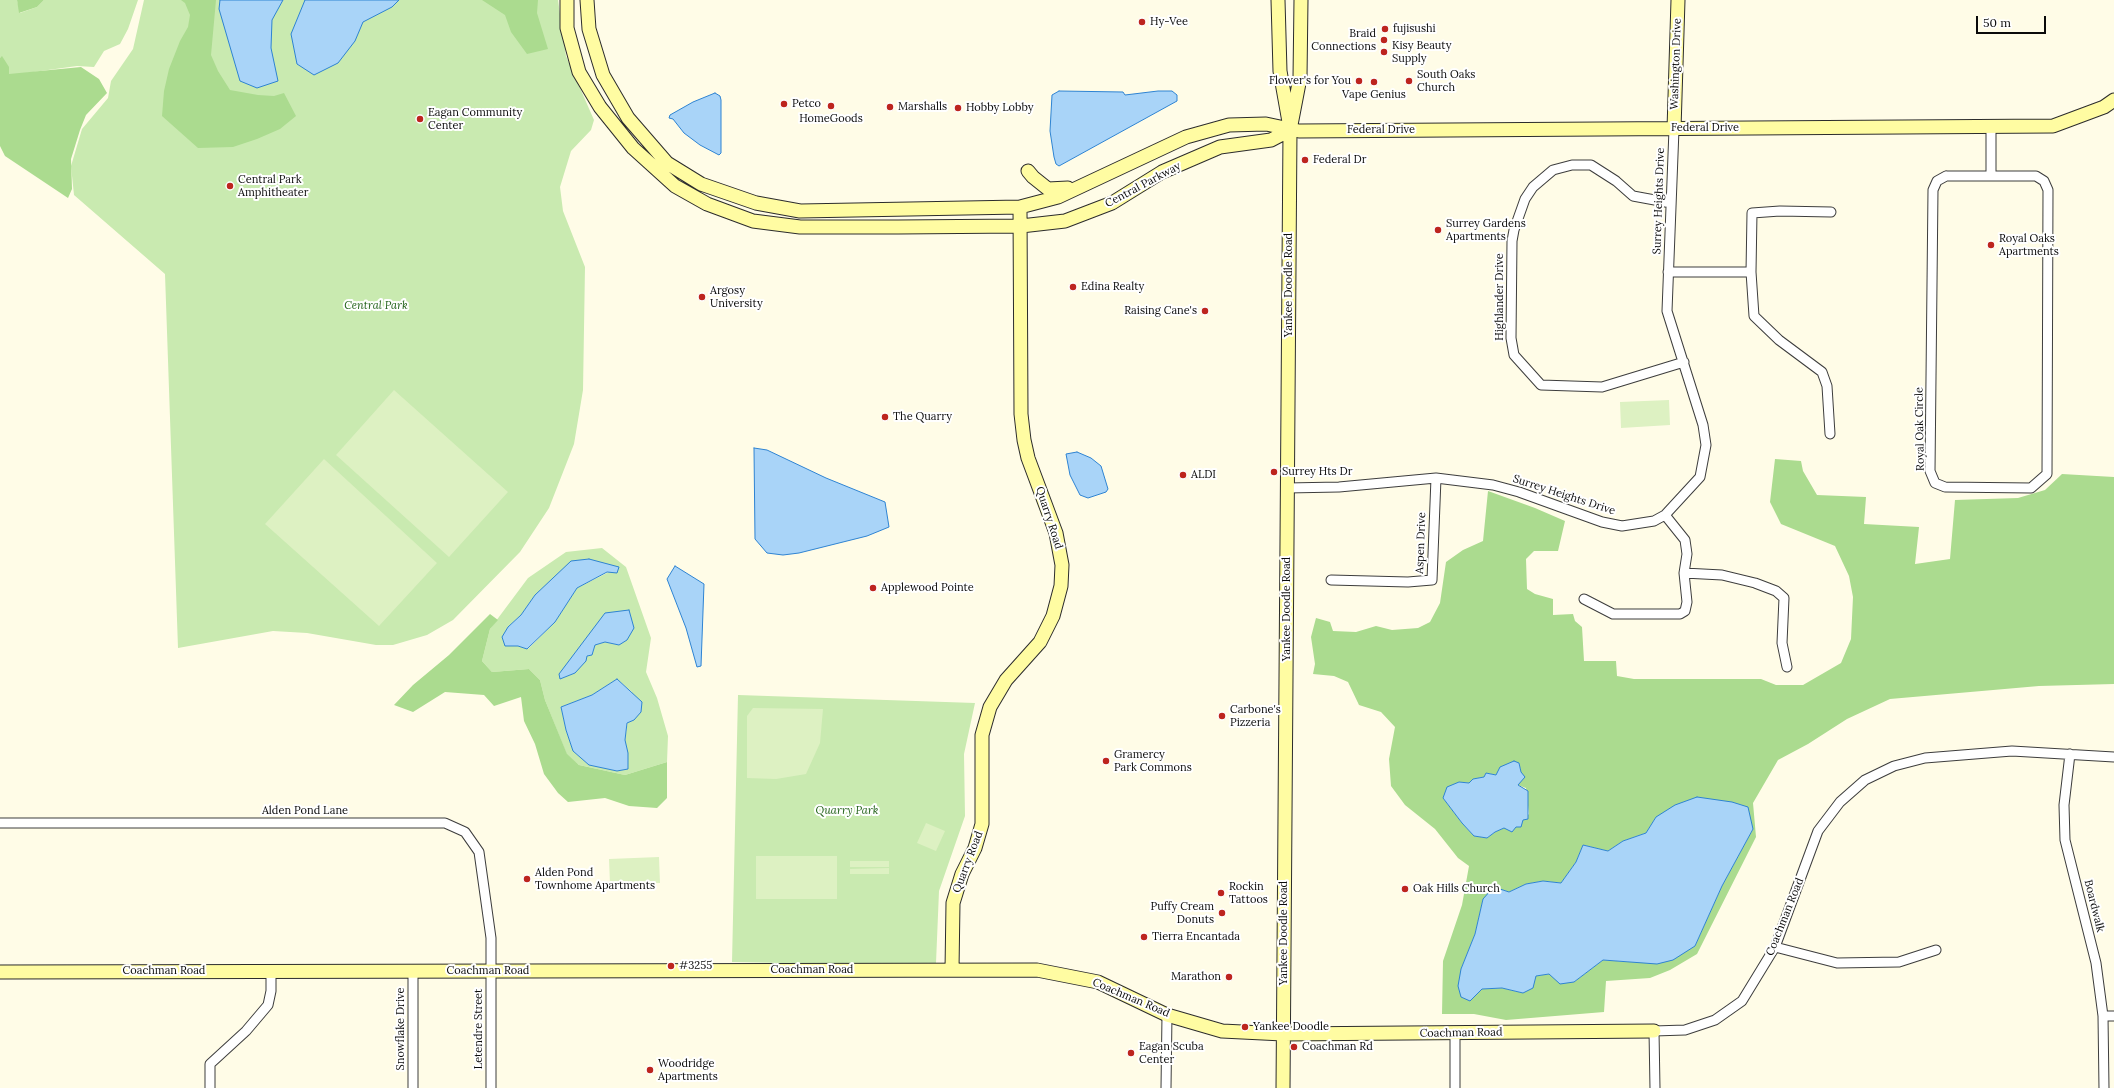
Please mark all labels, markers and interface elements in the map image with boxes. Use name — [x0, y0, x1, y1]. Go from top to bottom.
scale bar — [1978, 8, 2048, 34]
place label: Hy-Vee — [1150, 15, 1188, 29]
text: 50 m — [1983, 15, 2011, 30]
marker: Hy-Vee — [1137, 17, 1147, 27]
street label: Washington Drive — [1668, 18, 1684, 110]
place label: fujisushi — [1393, 22, 1436, 36]
marker: fujisushi — [1380, 24, 1390, 34]
place label: Braid Connections — [1311, 27, 1376, 53]
marker: Braid Connections — [1379, 35, 1389, 45]
place label: Kisy Beauty Supply — [1392, 39, 1451, 65]
marker: Kisy Beauty Supply — [1379, 47, 1389, 57]
place label: South Oaks Church — [1417, 68, 1475, 94]
place label: Flower's for You — [1269, 74, 1351, 88]
marker: Flower's for You — [1354, 76, 1364, 86]
marker: South Oaks Church — [1404, 76, 1414, 86]
marker: Vape Genius — [1369, 77, 1379, 87]
place label: Vape Genius — [1342, 88, 1406, 102]
place label: Petco — [792, 97, 821, 111]
marker: Petco — [779, 99, 789, 109]
place label: Marshalls — [898, 100, 947, 114]
marker: HomeGoods — [826, 101, 836, 111]
place label: Hobby Lobby — [966, 101, 1034, 115]
marker: Marshalls — [885, 102, 895, 112]
marker: Hobby Lobby — [953, 103, 963, 113]
place label: Eagan Community Center — [428, 106, 522, 132]
place label: HomeGoods — [799, 112, 863, 126]
marker: Eagan Community Center — [415, 114, 425, 124]
street label: Federal Drive — [1671, 121, 1739, 135]
street label: Federal Drive — [1347, 123, 1415, 137]
street label: Surrey Heights Drive — [1651, 147, 1667, 255]
place label: Federal Dr — [1313, 153, 1367, 167]
marker: Federal Dr — [1300, 155, 1310, 165]
street label: Central Parkway — [1103, 160, 1183, 210]
place label: Central Park Amphitheater — [238, 173, 309, 199]
marker: Central Park Amphitheater — [225, 181, 235, 191]
place label: Surrey Gardens Apartments — [1446, 217, 1526, 243]
marker: Surrey Gardens Apartments — [1433, 225, 1443, 235]
place label: Royal Oaks Apartments — [1999, 232, 2059, 258]
street label: Yankee Doodle Road — [1282, 233, 1296, 337]
marker: Royal Oaks Apartments — [1986, 240, 1996, 250]
street label: Highlander Drive — [1493, 253, 1507, 341]
place label: Edina Realty — [1081, 280, 1144, 294]
marker: Edina Realty — [1068, 282, 1078, 292]
place label: Argosy University — [710, 284, 763, 310]
marker: Argosy University — [697, 292, 707, 302]
park label: Central Park — [344, 299, 408, 313]
place label: Raising Cane's — [1124, 304, 1197, 318]
marker: Raising Cane's — [1200, 306, 1210, 316]
street label: Royal Oak Circle — [1913, 387, 1927, 471]
place label: The Quarry — [893, 410, 952, 424]
marker: The Quarry — [880, 412, 890, 422]
place label: Surrey Hts Dr — [1282, 465, 1352, 479]
marker: Surrey Hts Dr — [1269, 467, 1279, 477]
place label: ALDI — [1191, 468, 1216, 482]
marker: ALDI — [1178, 470, 1188, 480]
street label: Surrey Heights Drive — [1511, 472, 1617, 518]
street label: Quarry Road — [1033, 485, 1065, 551]
street label: Aspen Drive — [1413, 512, 1429, 574]
street label: Yankee Doodle Road — [1280, 557, 1294, 661]
place label: Applewood Pointe — [881, 581, 974, 595]
marker: Applewood Pointe — [868, 583, 878, 593]
place label: Carbone's Pizzeria — [1230, 703, 1281, 729]
marker: Carbone's Pizzeria — [1217, 711, 1227, 721]
place label: Gramercy Park Commons — [1114, 748, 1192, 774]
marker: Gramercy Park Commons — [1101, 756, 1111, 766]
street label: Alden Pond Lane — [262, 804, 348, 818]
park label: Quarry Park — [816, 804, 878, 818]
street label: Quarry Road — [950, 829, 986, 895]
place label: Alden Pond Townhome Apartments — [535, 866, 655, 892]
marker: Alden Pond Townhome Apartments — [522, 874, 532, 884]
street label: Coachman Road — [1763, 876, 1807, 958]
street label: Boardwalk — [2081, 878, 2107, 934]
place label: Rockin Tattoos — [1229, 880, 1268, 906]
street label: Yankee Doodle Road — [1277, 881, 1291, 985]
place label: Oak Hills Church — [1413, 882, 1500, 896]
marker: Oak Hills Church — [1400, 884, 1410, 894]
marker: Rockin Tattoos — [1216, 888, 1226, 898]
place label: Puffy Cream Donuts — [1151, 900, 1214, 926]
marker: Puffy Cream Donuts — [1217, 908, 1227, 918]
place label: Tierra Encantada — [1152, 930, 1240, 944]
marker: Tierra Encantada — [1139, 932, 1149, 942]
place label: #3255 — [679, 959, 712, 973]
marker: #3255 — [666, 961, 676, 971]
street label: Coachman Road — [771, 963, 853, 977]
street label: Coachman Road — [123, 964, 205, 978]
street label: Coachman Road — [447, 964, 529, 978]
place label: Marathon — [1171, 970, 1221, 984]
marker: Marathon — [1224, 972, 1234, 982]
street label: Coachman Road — [1090, 976, 1172, 1020]
street label: Snowflake Drive — [394, 988, 408, 1070]
street label: Letendre Street — [472, 989, 486, 1069]
place label: Yankee Doodle — [1253, 1020, 1329, 1034]
marker: Yankee Doodle — [1240, 1022, 1250, 1032]
street label: Coachman Road — [1419, 1026, 1503, 1040]
place label: Eagan Scuba Center — [1139, 1040, 1204, 1066]
place label: Coachman Rd — [1302, 1040, 1373, 1054]
marker: Coachman Rd — [1289, 1042, 1299, 1052]
marker: Eagan Scuba Center — [1126, 1048, 1136, 1058]
place label: Woodridge Apartments — [658, 1057, 718, 1083]
marker: Woodridge Apartments — [645, 1065, 655, 1075]

